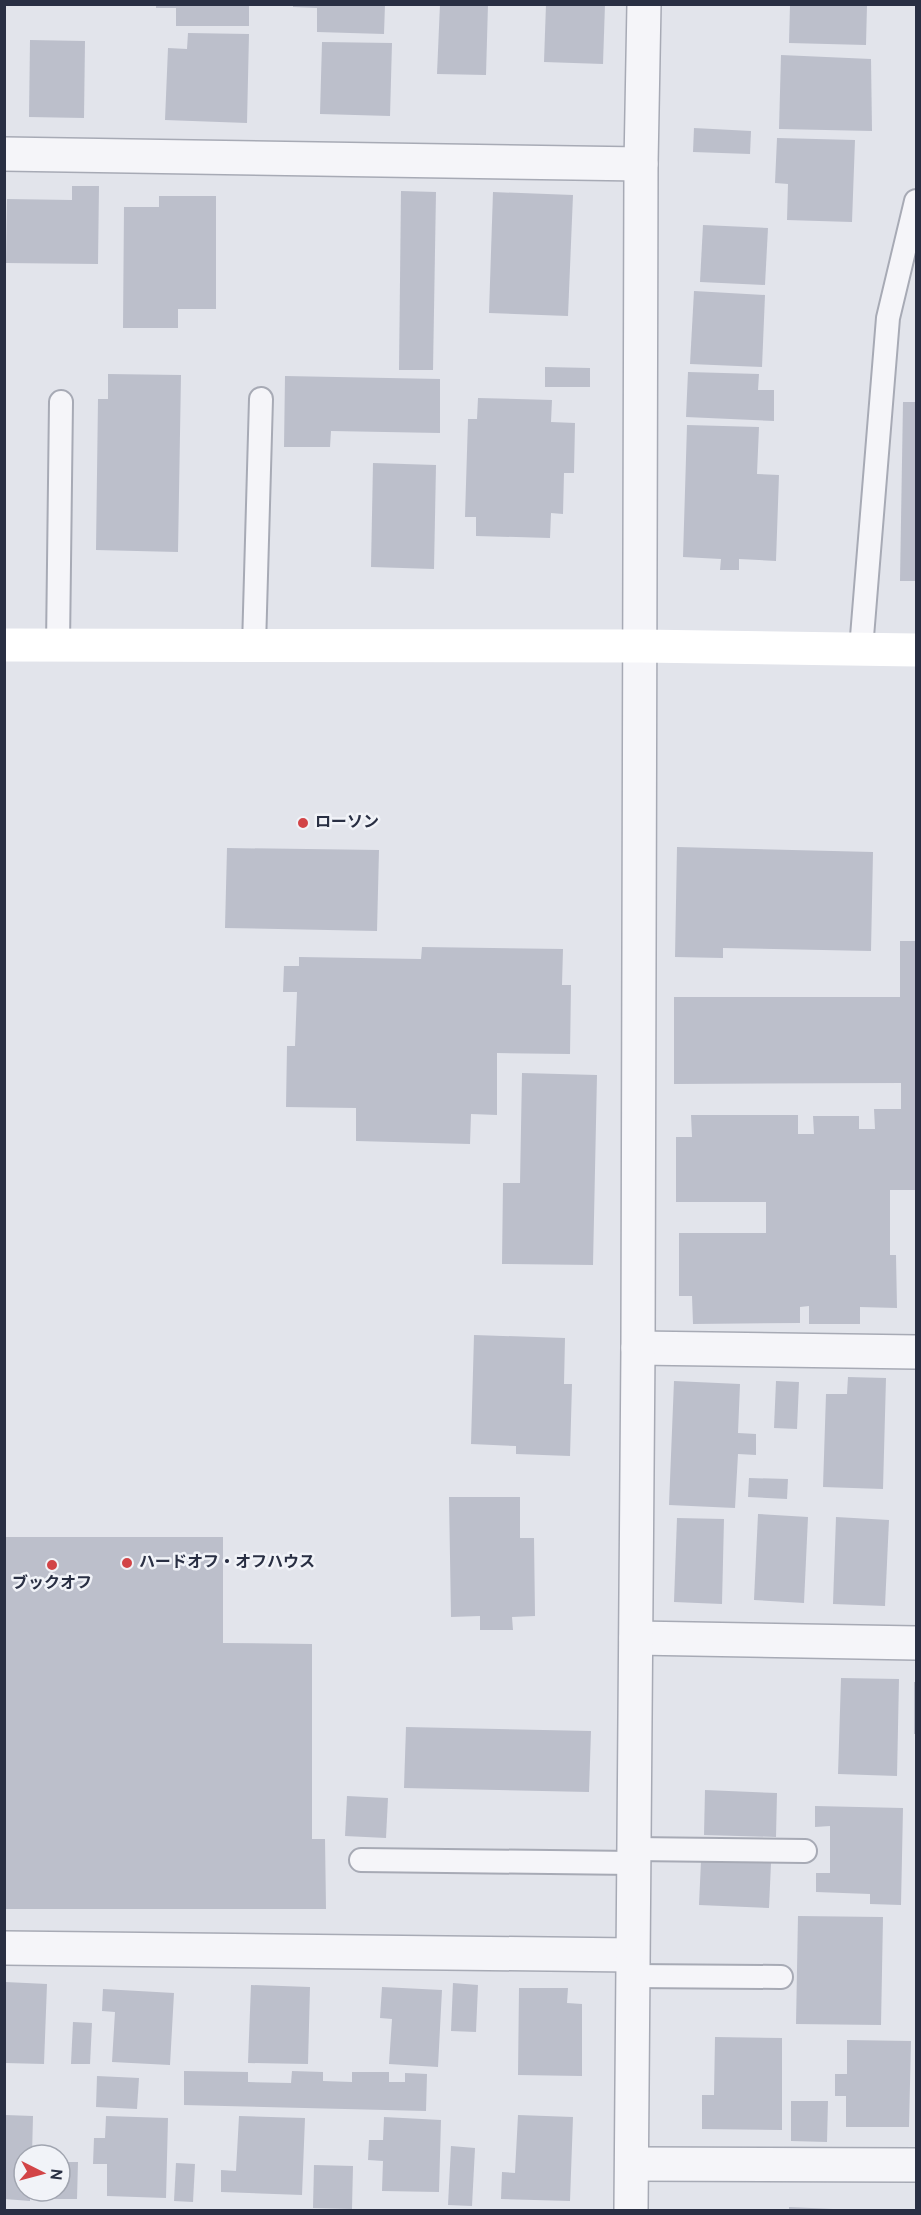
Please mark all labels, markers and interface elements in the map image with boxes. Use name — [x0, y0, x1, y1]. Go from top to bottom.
place label: ローソン — [315, 813, 379, 833]
marker: ローソン — [296, 816, 310, 830]
place label: ハードオフ・オフハウス — [139, 1553, 315, 1573]
marker: ハードオフ・オフハウス — [120, 1556, 134, 1570]
marker: ブックオフ — [45, 1558, 59, 1572]
place label: ブックオフ — [12, 1574, 92, 1594]
north arrow — [12, 2143, 72, 2203]
text: N — [44, 2168, 65, 2181]

